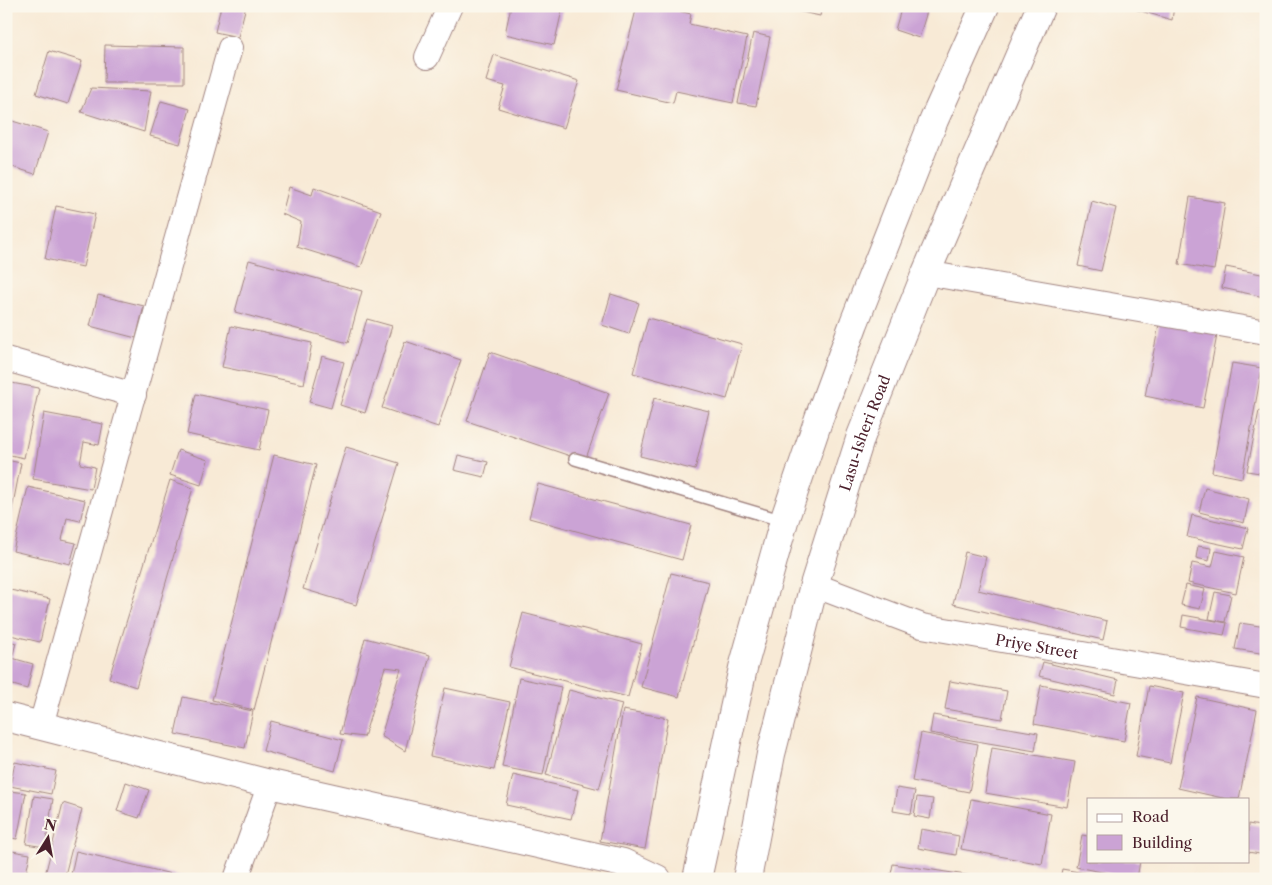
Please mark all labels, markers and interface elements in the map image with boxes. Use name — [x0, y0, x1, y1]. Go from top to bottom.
street label: Lasu-Isheri Road — [835, 372, 894, 493]
street label: Priye Street — [994, 629, 1080, 663]
legend — [1087, 798, 1250, 862]
text: Road — [1132, 807, 1169, 826]
north arrow — [22, 812, 72, 862]
text: N — [43, 815, 58, 835]
text: Building — [1132, 833, 1192, 852]

